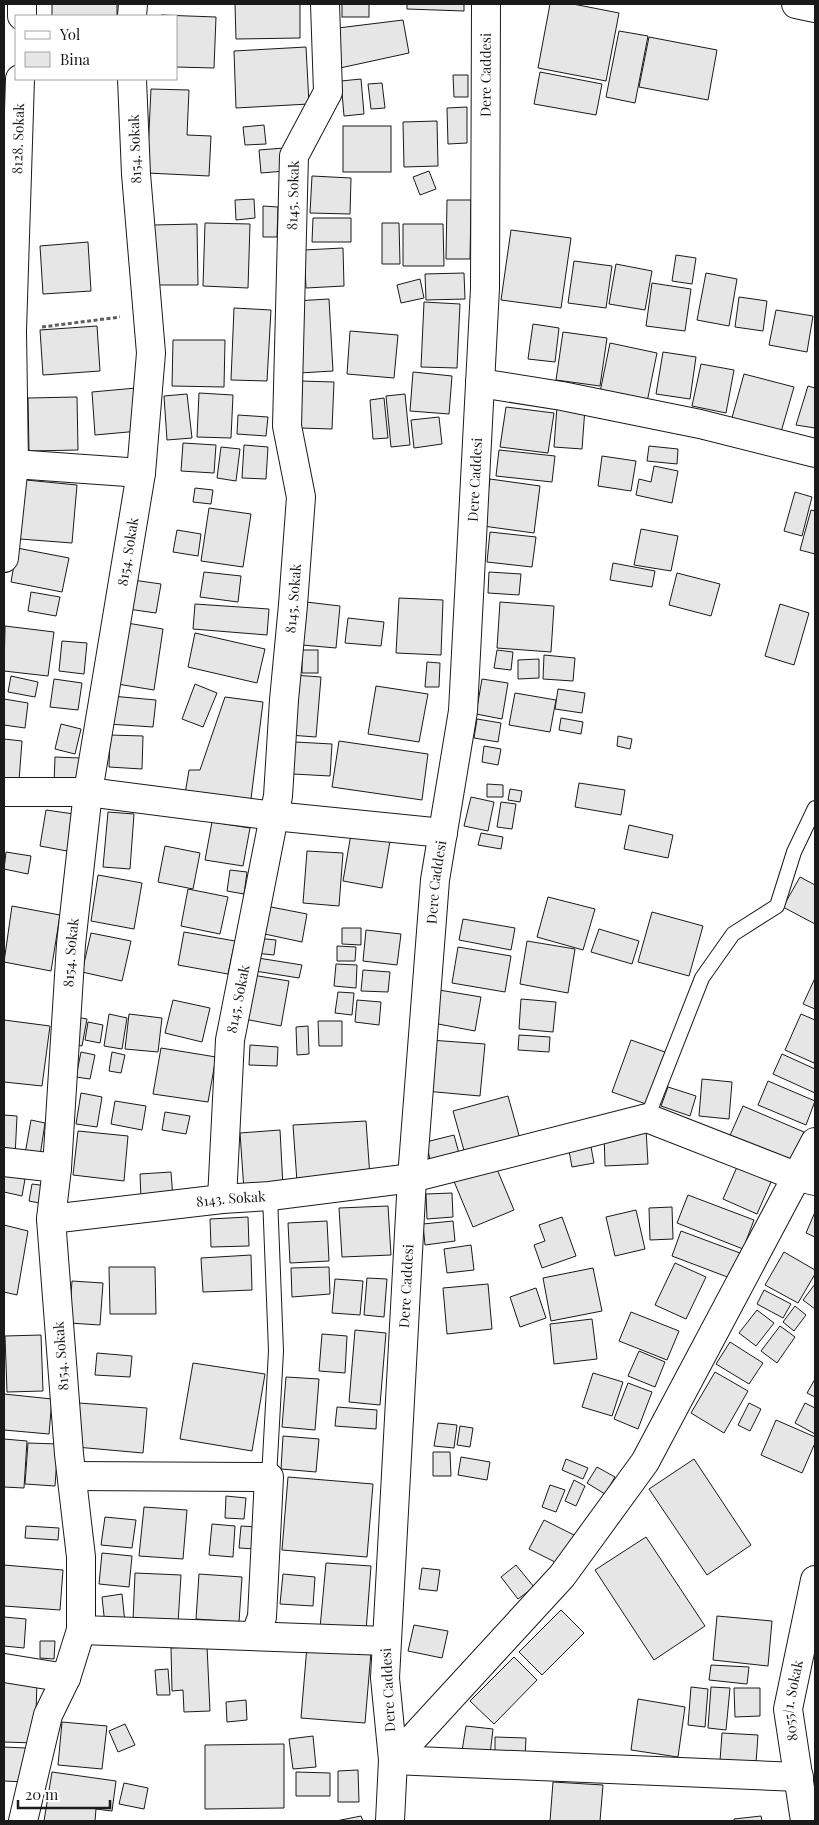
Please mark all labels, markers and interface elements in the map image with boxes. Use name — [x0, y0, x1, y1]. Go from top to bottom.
legend — [15, 15, 178, 80]
text: Yol — [59, 24, 80, 44]
street label: Dere Caddesi — [476, 33, 495, 117]
text: Bina — [60, 49, 91, 69]
street label: 8128. Sokak — [7, 103, 28, 174]
street label: 8154. Sokak — [124, 114, 145, 184]
street label: 8145. Sokak — [282, 160, 303, 230]
street label: Dere Caddesi — [463, 437, 486, 522]
street label: 8154. Sokak — [112, 516, 143, 587]
street label: 8145. Sokak — [280, 563, 305, 634]
street label: Dere Caddesi — [422, 839, 450, 925]
street label: 8154. Sokak — [58, 917, 83, 988]
street label: 8145. Sokak — [222, 963, 254, 1035]
street label: 8143. Sokak — [195, 1186, 267, 1211]
street label: Dere Caddesi — [394, 1243, 417, 1329]
street label: 8154. Sokak — [49, 1320, 72, 1391]
street label: Dere Caddesi — [376, 1648, 399, 1732]
street label: 8055/1. Sokak — [778, 1658, 807, 1742]
scale bar — [18, 1778, 110, 1810]
text: 20 m — [25, 1784, 59, 1804]

